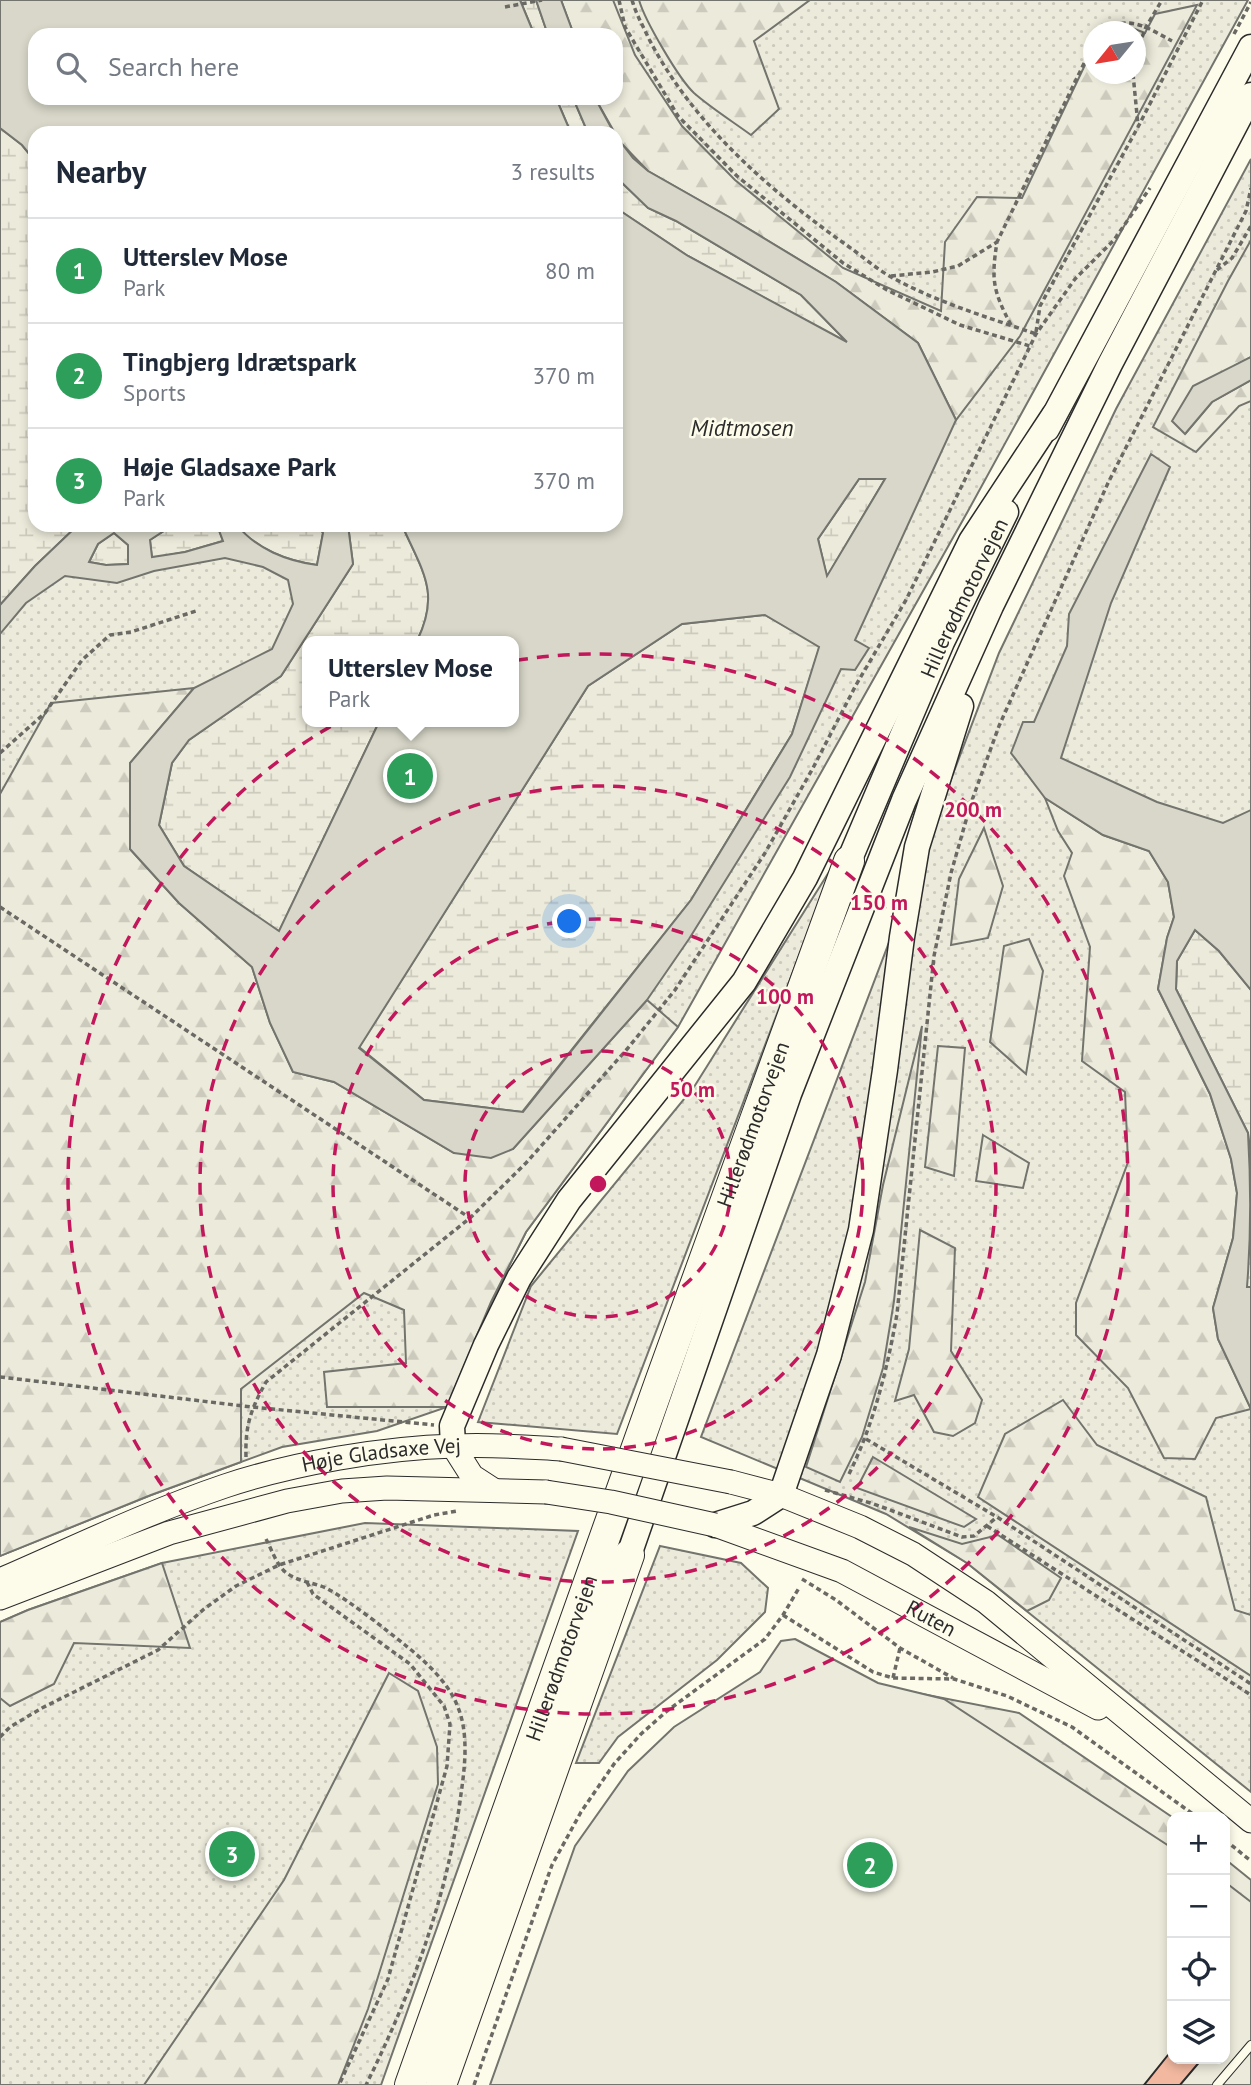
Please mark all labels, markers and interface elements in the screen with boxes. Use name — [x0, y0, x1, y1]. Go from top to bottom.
north arrow — [1083, 21, 1146, 84]
search box — [28, 28, 623, 105]
icon: search — [52, 48, 90, 86]
text: Search here — [108, 50, 239, 83]
text: Nearby — [56, 152, 146, 191]
text: 3 results — [511, 157, 595, 186]
text: Utterslev Mose — [123, 240, 288, 273]
text: 1 — [72, 256, 86, 285]
text: 80 m — [545, 256, 595, 285]
text: Park — [123, 273, 165, 302]
text: Tingbjerg Idrætspark — [123, 345, 356, 378]
text: 2 — [72, 361, 86, 390]
text: 370 m — [533, 361, 595, 390]
text: Sports — [123, 378, 186, 407]
water label: Midtmosen — [690, 413, 794, 442]
text: Høje Gladsaxe Park — [123, 450, 336, 483]
text: 3 — [72, 466, 86, 495]
text: 370 m — [533, 466, 595, 495]
text: Park — [123, 483, 165, 512]
street label: Hillerødmotorvejen — [914, 514, 1014, 682]
popup — [302, 636, 519, 727]
text: Utterslev Mose — [328, 651, 493, 684]
text: Park — [328, 684, 370, 713]
pin: 1 — [387, 750, 433, 802]
text: 200 m — [944, 796, 1002, 823]
text: 150 m — [850, 889, 908, 916]
your location — [552, 904, 586, 938]
text: 100 m — [756, 983, 814, 1010]
street label: Hillerødmotorvejen — [710, 1038, 795, 1211]
text: 50 m — [669, 1076, 715, 1103]
centre of rings — [586, 1172, 610, 1196]
street label: Høje Gladsaxe Vej — [299, 1432, 462, 1478]
street label: Hillerødmotorvejen — [519, 1571, 603, 1745]
street label: Ruten — [902, 1594, 961, 1643]
map controls — [1167, 1812, 1230, 2064]
button: + — [1167, 1812, 1230, 1875]
pin: 3 — [209, 1828, 255, 1880]
pin: 2 — [847, 1839, 893, 1891]
button: − — [1167, 1875, 1230, 1938]
button: locate — [1167, 1938, 1230, 2001]
button: layers — [1167, 2001, 1230, 2064]

